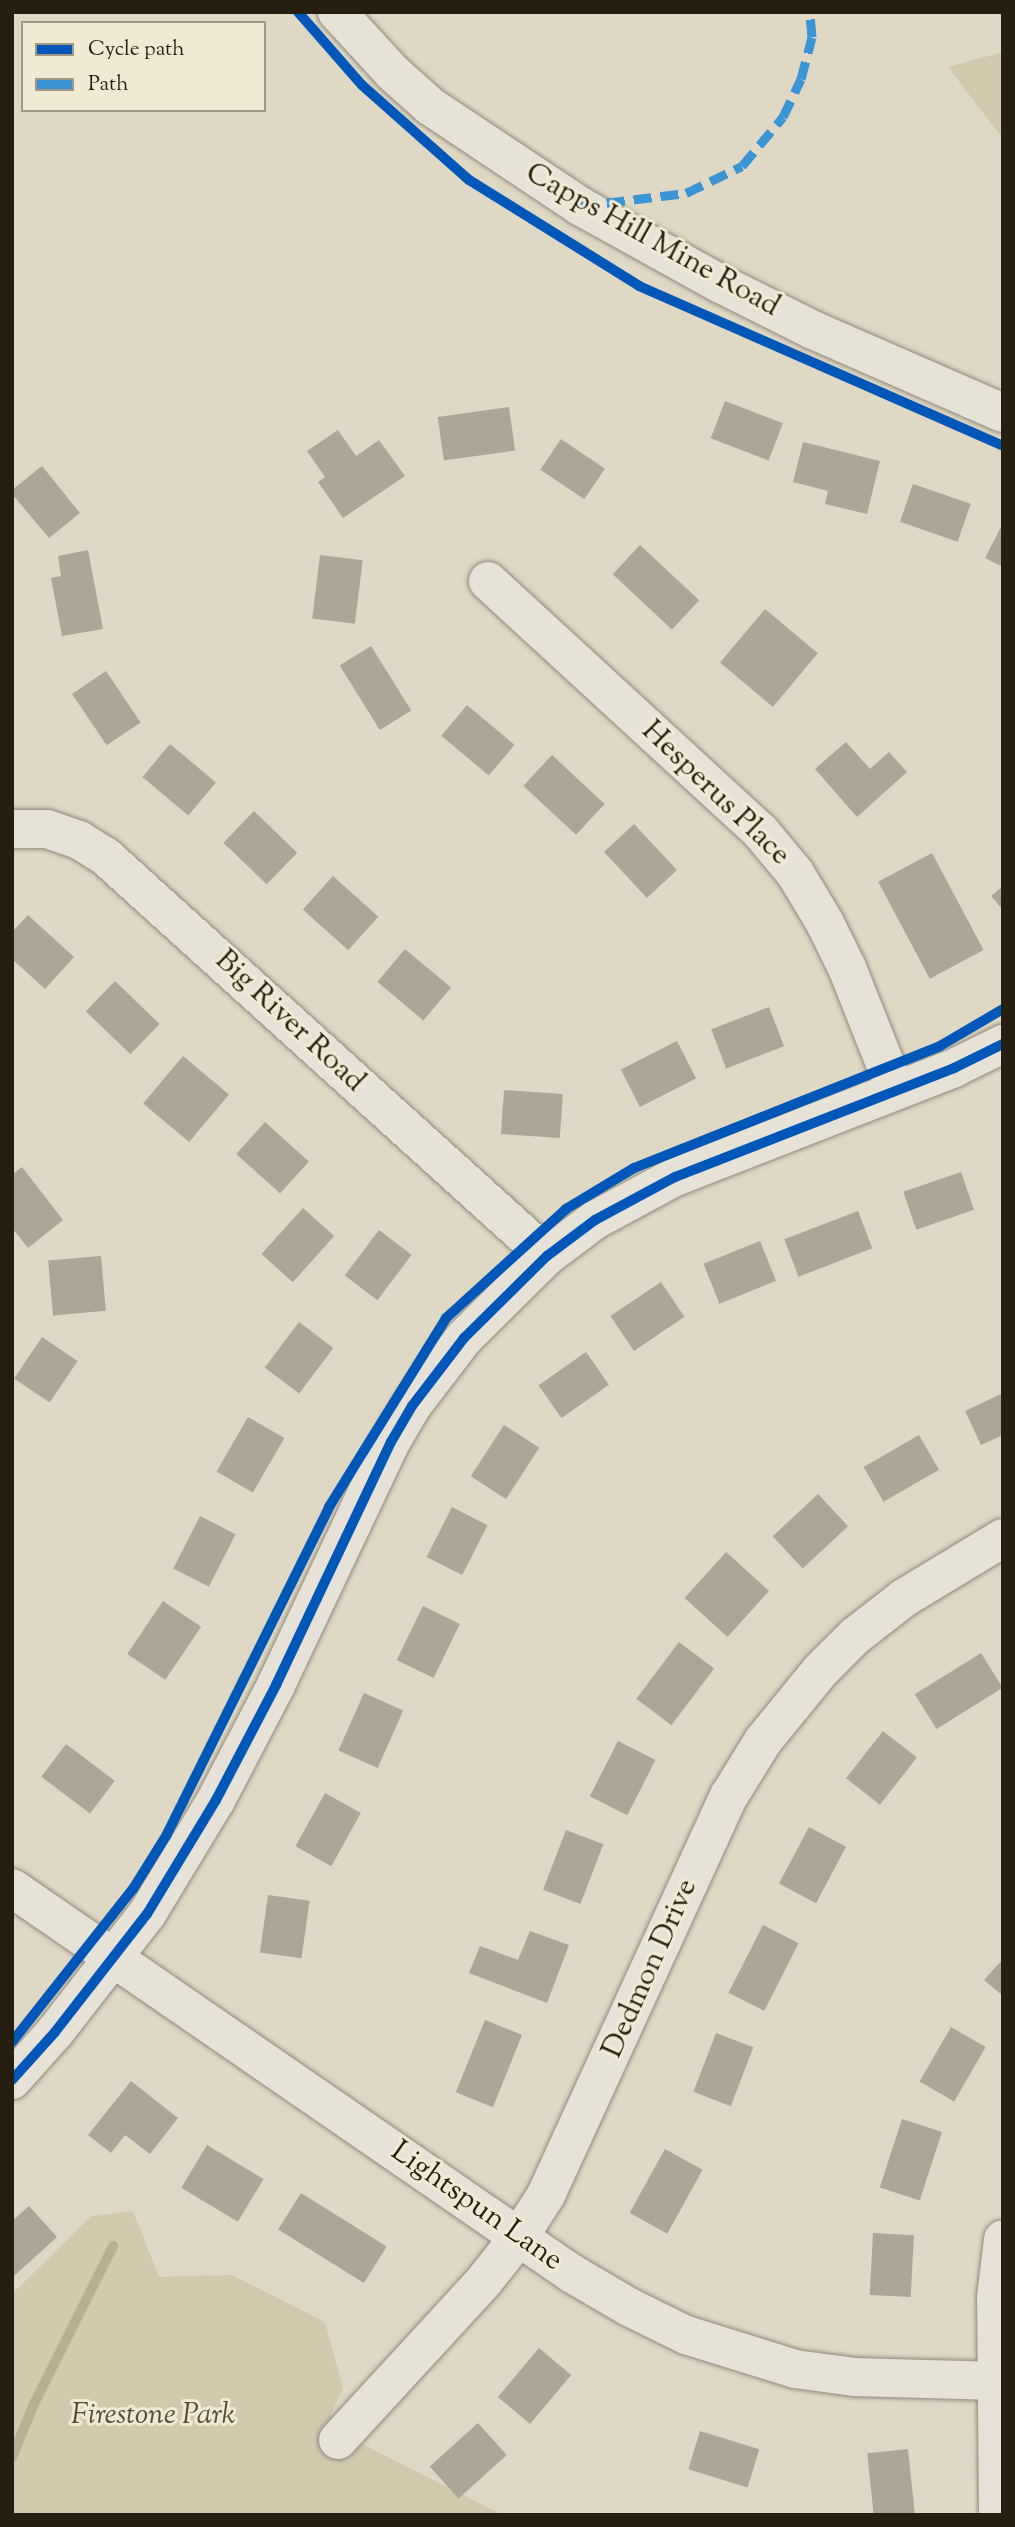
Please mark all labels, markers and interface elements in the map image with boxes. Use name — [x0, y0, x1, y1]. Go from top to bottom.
legend — [21, 21, 266, 112]
text: Cycle path — [88, 35, 185, 65]
text: Path — [88, 70, 129, 100]
street label: Capps Hill Mine Road — [519, 156, 785, 326]
street label: Hesperus Place — [633, 714, 797, 874]
street label: Big River Road — [206, 943, 372, 1101]
street label: Dedmon Drive — [596, 1874, 706, 2064]
street label: Lightspun Lane — [383, 2134, 569, 2280]
park label: Firestone Park — [71, 2398, 235, 2434]

